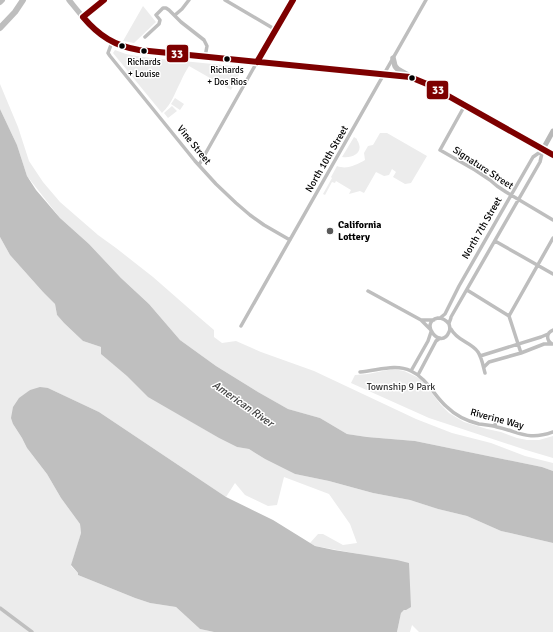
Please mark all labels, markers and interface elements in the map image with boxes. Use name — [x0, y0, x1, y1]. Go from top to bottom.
unlabelled marker — [117, 41, 127, 51]
line badge: 33 — [166, 44, 189, 63]
marker: Richards + Louise — [139, 46, 149, 56]
text: 33 — [171, 48, 183, 61]
marker: Richards + Dos Rios — [222, 54, 232, 64]
place label: Richards + Louise — [127, 57, 161, 80]
place label: Richards + Dos Rios — [207, 65, 247, 88]
unlabelled marker — [407, 73, 417, 83]
line badge: 33 — [426, 80, 449, 100]
text: 33 — [432, 84, 444, 97]
street label: Vine Street — [174, 123, 214, 167]
street label: North 10th Street — [303, 123, 351, 194]
street label: Signature Street — [451, 144, 516, 192]
street label: North 7th Street — [459, 194, 505, 261]
place label: California Lottery — [338, 219, 381, 243]
marker: California Lottery — [325, 226, 335, 236]
water label: American River — [210, 378, 278, 431]
park label: Township 9 Park — [367, 381, 435, 393]
street label: Riverine Way — [469, 406, 525, 432]

